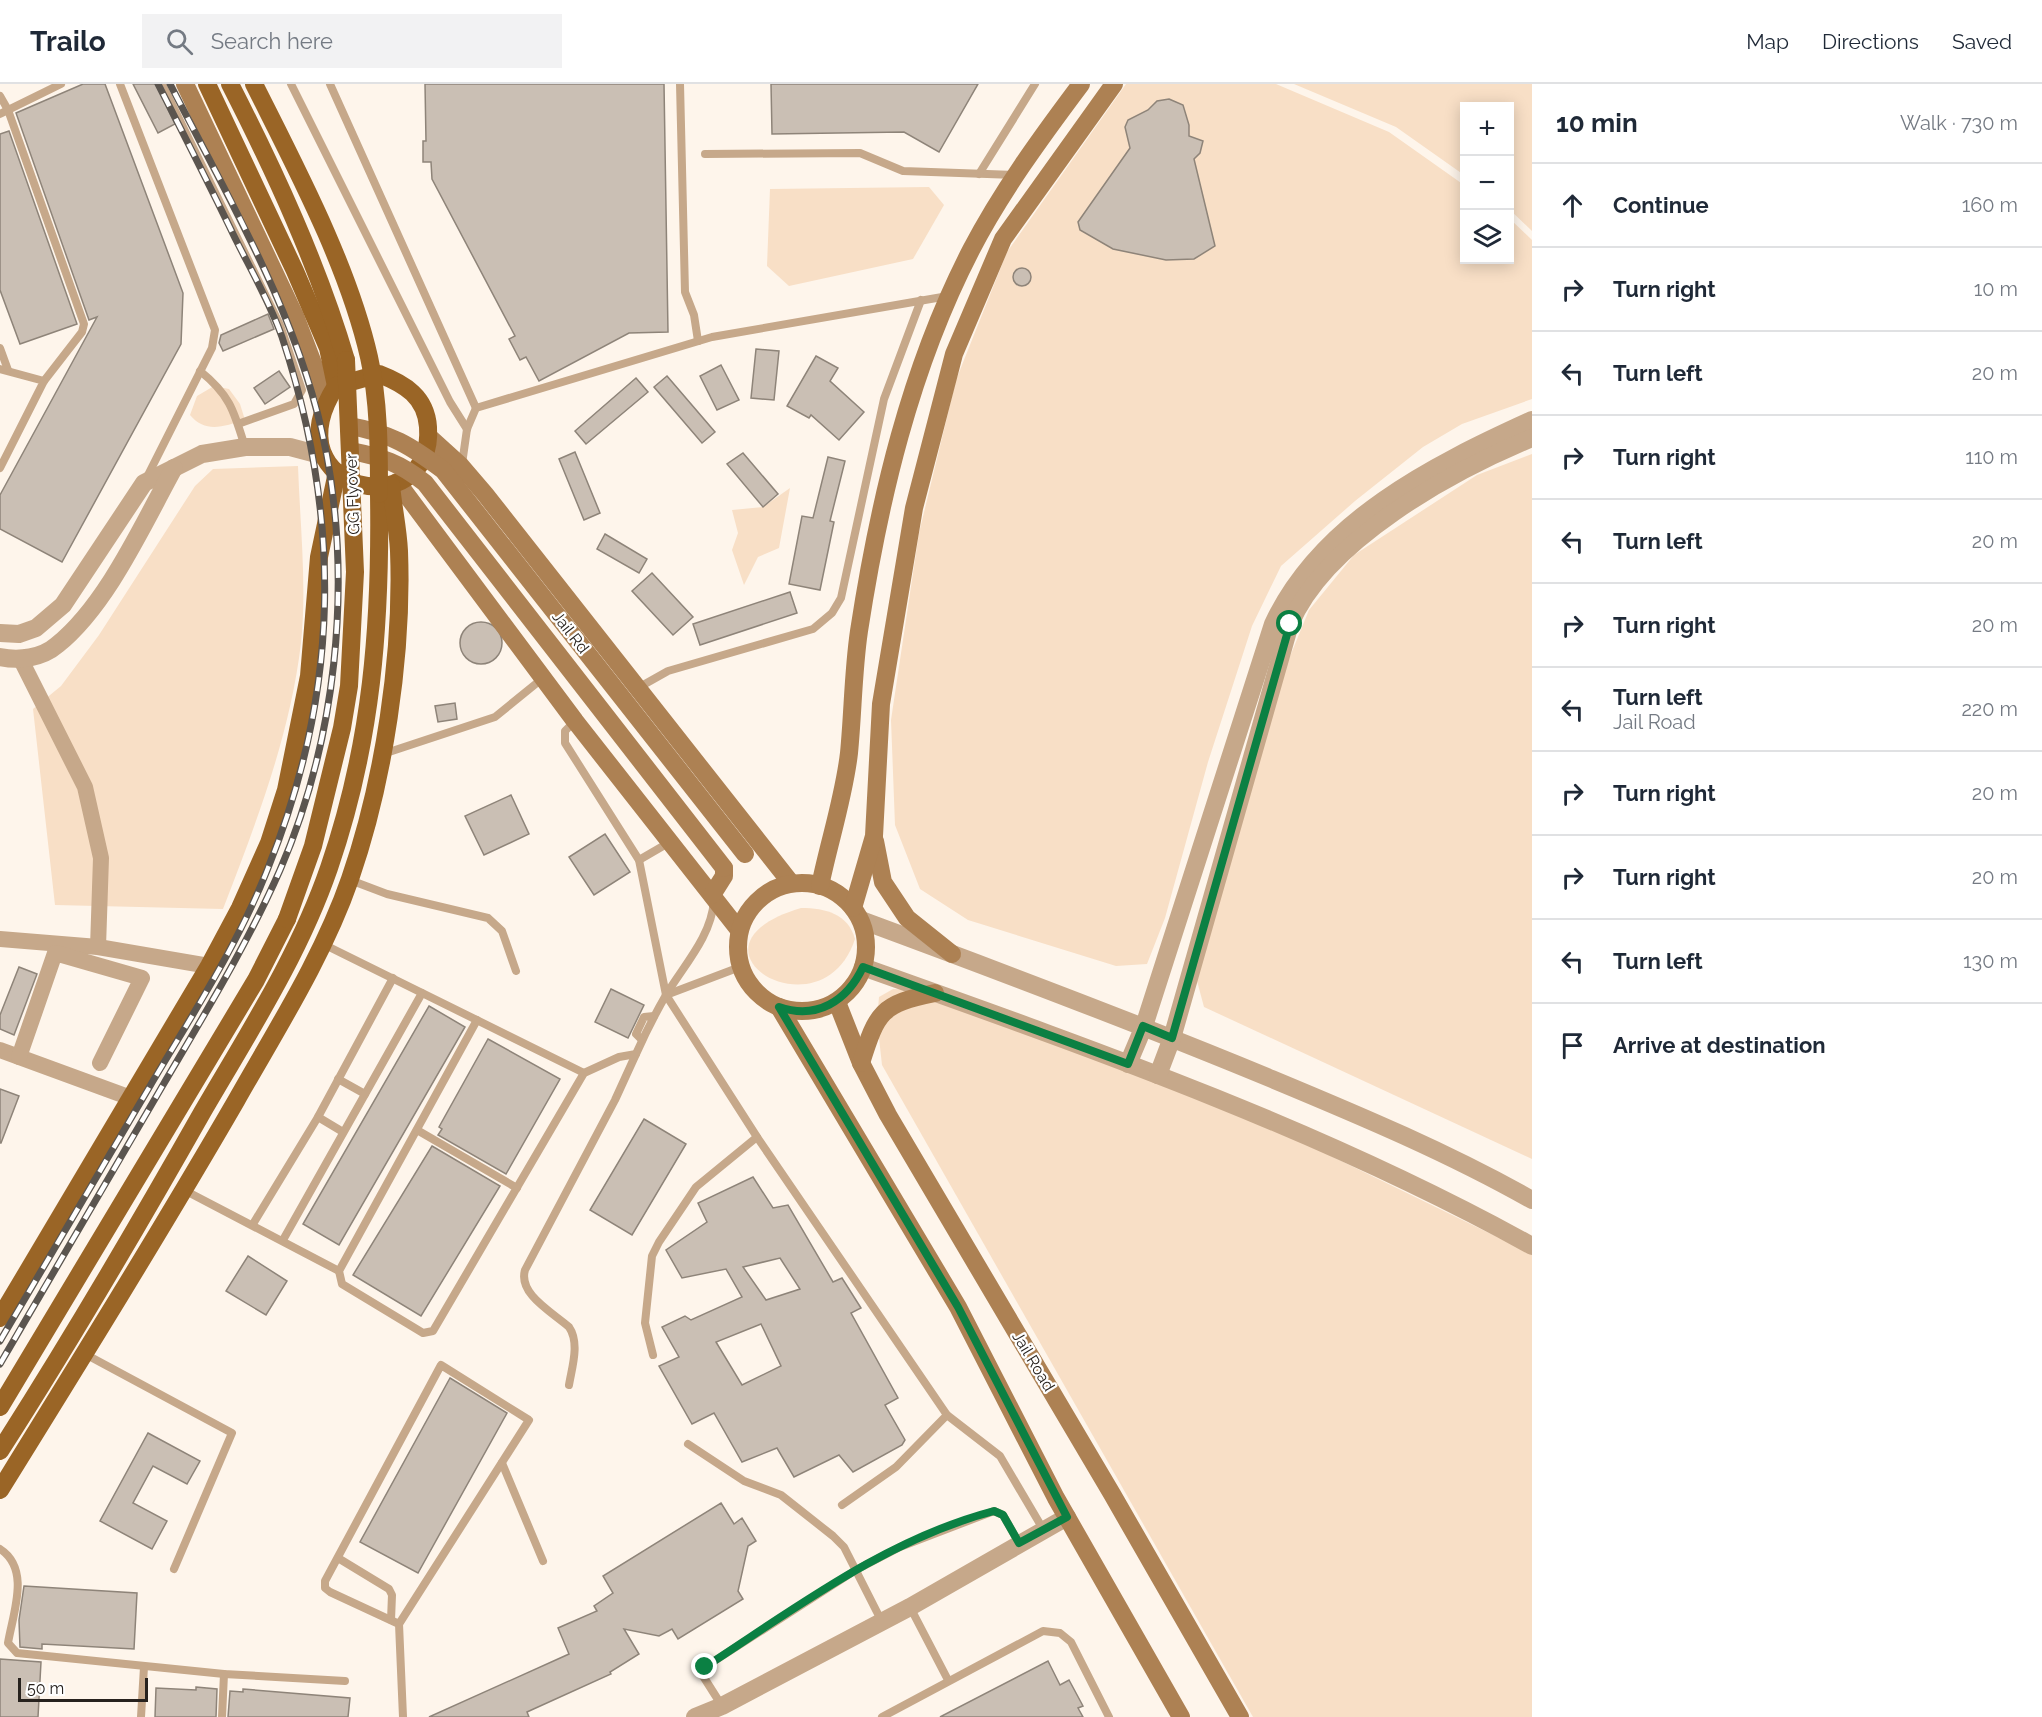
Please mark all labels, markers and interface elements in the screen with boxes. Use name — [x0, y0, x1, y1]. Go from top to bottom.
search box — [142, 14, 562, 68]
text: Trailo — [30, 25, 106, 58]
icon: search — [163, 25, 196, 58]
text: Search here — [211, 28, 333, 54]
text: Map — [1746, 29, 1789, 54]
text: Directions — [1822, 29, 1919, 54]
text: Saved — [1952, 29, 2012, 54]
map controls — [1460, 102, 1514, 264]
button: + — [1460, 102, 1514, 156]
text: 10 min — [1556, 108, 1638, 138]
text: Walk · 730 m — [1900, 111, 2018, 135]
button: − — [1460, 156, 1514, 210]
icon: ahead — [1556, 189, 1589, 222]
text: Continue — [1613, 192, 1709, 218]
text: 160 m — [1962, 193, 2018, 217]
button: layers — [1460, 210, 1514, 264]
icon: right — [1556, 273, 1589, 306]
text: Turn right — [1613, 276, 1716, 302]
text: 10 m — [1974, 277, 2018, 301]
icon: left — [1556, 357, 1589, 390]
text: Turn left — [1613, 360, 1703, 386]
text: 20 m — [1972, 361, 2018, 385]
icon: right — [1556, 441, 1589, 474]
text: Turn right — [1613, 444, 1716, 470]
text: 110 m — [1965, 445, 2018, 469]
street label: GG Flyover — [342, 453, 363, 535]
icon: left — [1556, 525, 1589, 558]
text: Turn left — [1613, 528, 1703, 554]
text: 20 m — [1972, 529, 2018, 553]
street label: Jail Rd — [548, 608, 593, 657]
icon: right — [1556, 609, 1589, 642]
route start — [1276, 610, 1302, 636]
text: Turn right — [1613, 612, 1716, 638]
text: 20 m — [1972, 613, 2018, 637]
text: Turn left — [1613, 684, 1703, 710]
icon: left — [1556, 693, 1589, 726]
text: 220 m — [1961, 697, 2018, 721]
text: Jail Road — [1613, 710, 1696, 734]
icon: right — [1556, 777, 1589, 810]
text: Turn right — [1613, 780, 1716, 806]
text: 20 m — [1972, 781, 2018, 805]
icon: right — [1556, 861, 1589, 894]
text: Turn right — [1613, 864, 1716, 890]
text: 20 m — [1972, 865, 2018, 889]
icon: left — [1556, 945, 1589, 978]
text: Turn left — [1613, 948, 1703, 974]
text: 130 m — [1963, 949, 2018, 973]
icon: arrive — [1556, 1029, 1589, 1062]
text: Arrive at destination — [1613, 1032, 1826, 1058]
street label: Jail Road — [1008, 1328, 1059, 1395]
route end — [691, 1653, 717, 1679]
scale bar — [18, 1675, 148, 1702]
text: 50 m — [27, 1679, 64, 1698]

